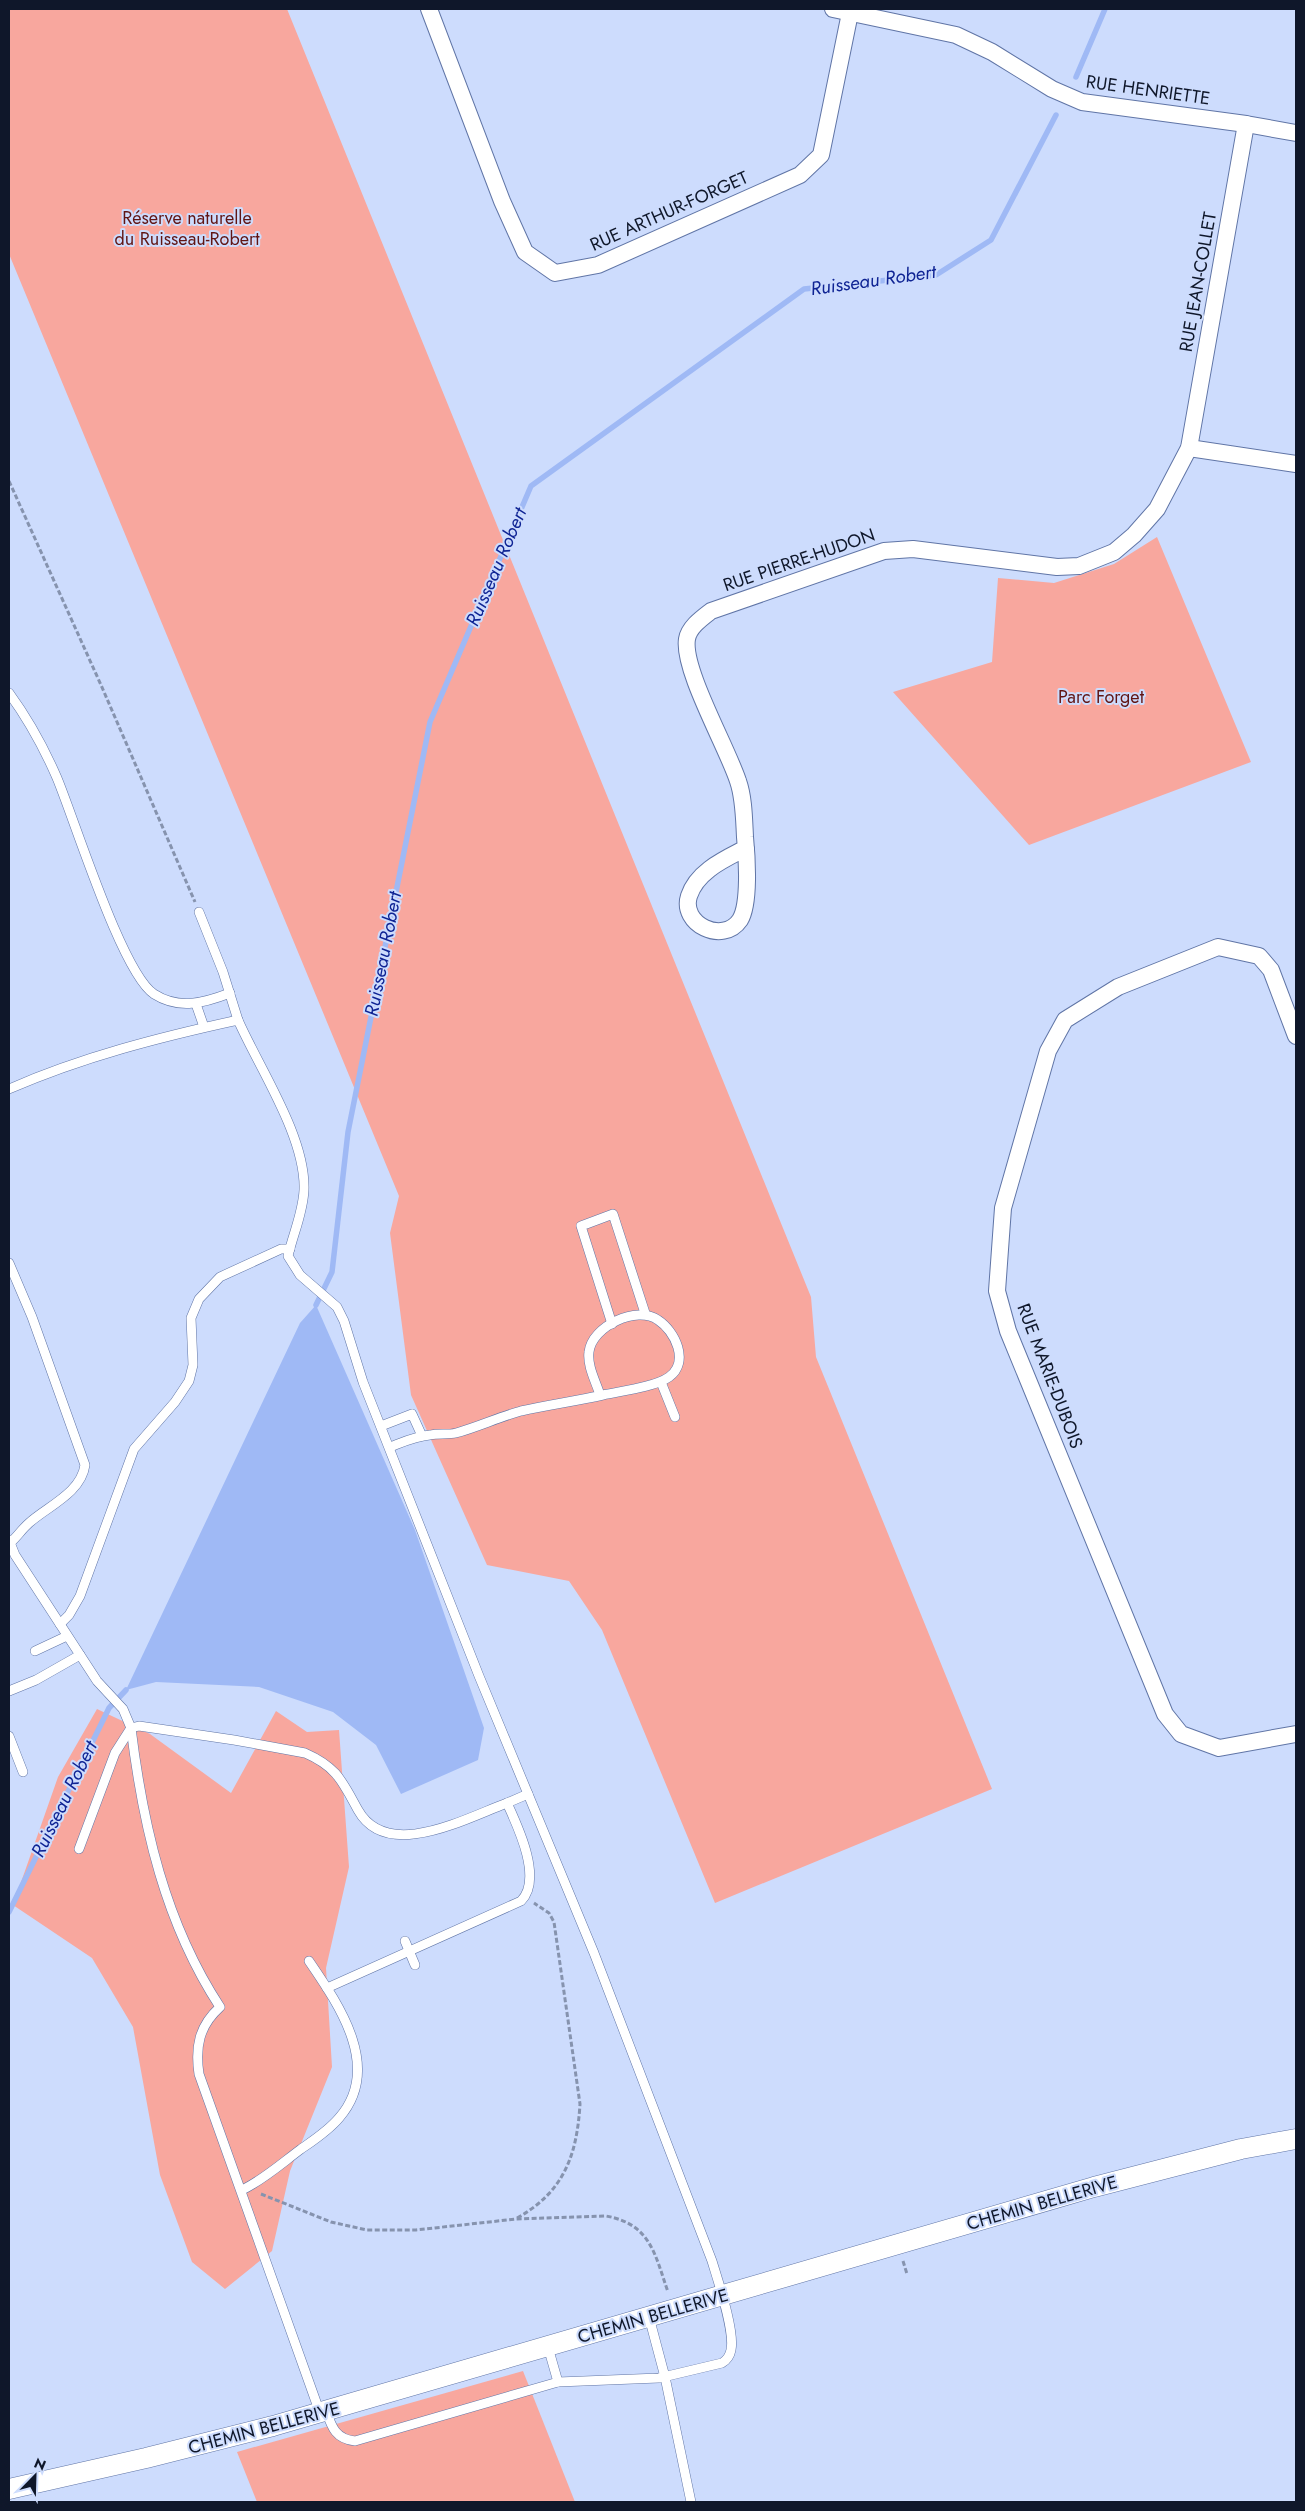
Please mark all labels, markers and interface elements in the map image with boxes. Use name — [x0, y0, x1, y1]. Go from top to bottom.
street label: RUE HENRIETTE — [1084, 68, 1212, 112]
street label: RUE ARTHUR-FORGET — [586, 164, 753, 258]
park label: Réserve naturelle du Ruisseau-Robert — [115, 205, 260, 252]
street label: RUE JEAN-COLLET — [1173, 209, 1223, 354]
water label: Ruisseau Robert — [809, 258, 939, 302]
water label: Ruisseau Robert — [459, 502, 534, 630]
street label: RUE PIERRE-HUDON — [719, 522, 879, 598]
park label: Parc Forget — [1058, 684, 1145, 710]
water label: Ruisseau Robert — [358, 888, 409, 1019]
street label: RUE MARIE-DUBOIS — [1010, 1300, 1090, 1452]
water label: Ruisseau Robert — [24, 1735, 104, 1862]
street label: CHEMIN BELLERIVE — [964, 2169, 1120, 2237]
street label: CHEMIN BELLERIVE — [575, 2282, 731, 2350]
street label: CHEMIN BELLERIVE — [185, 2395, 343, 2461]
north arrow — [10, 2451, 60, 2501]
text: N — [31, 2453, 49, 2475]

